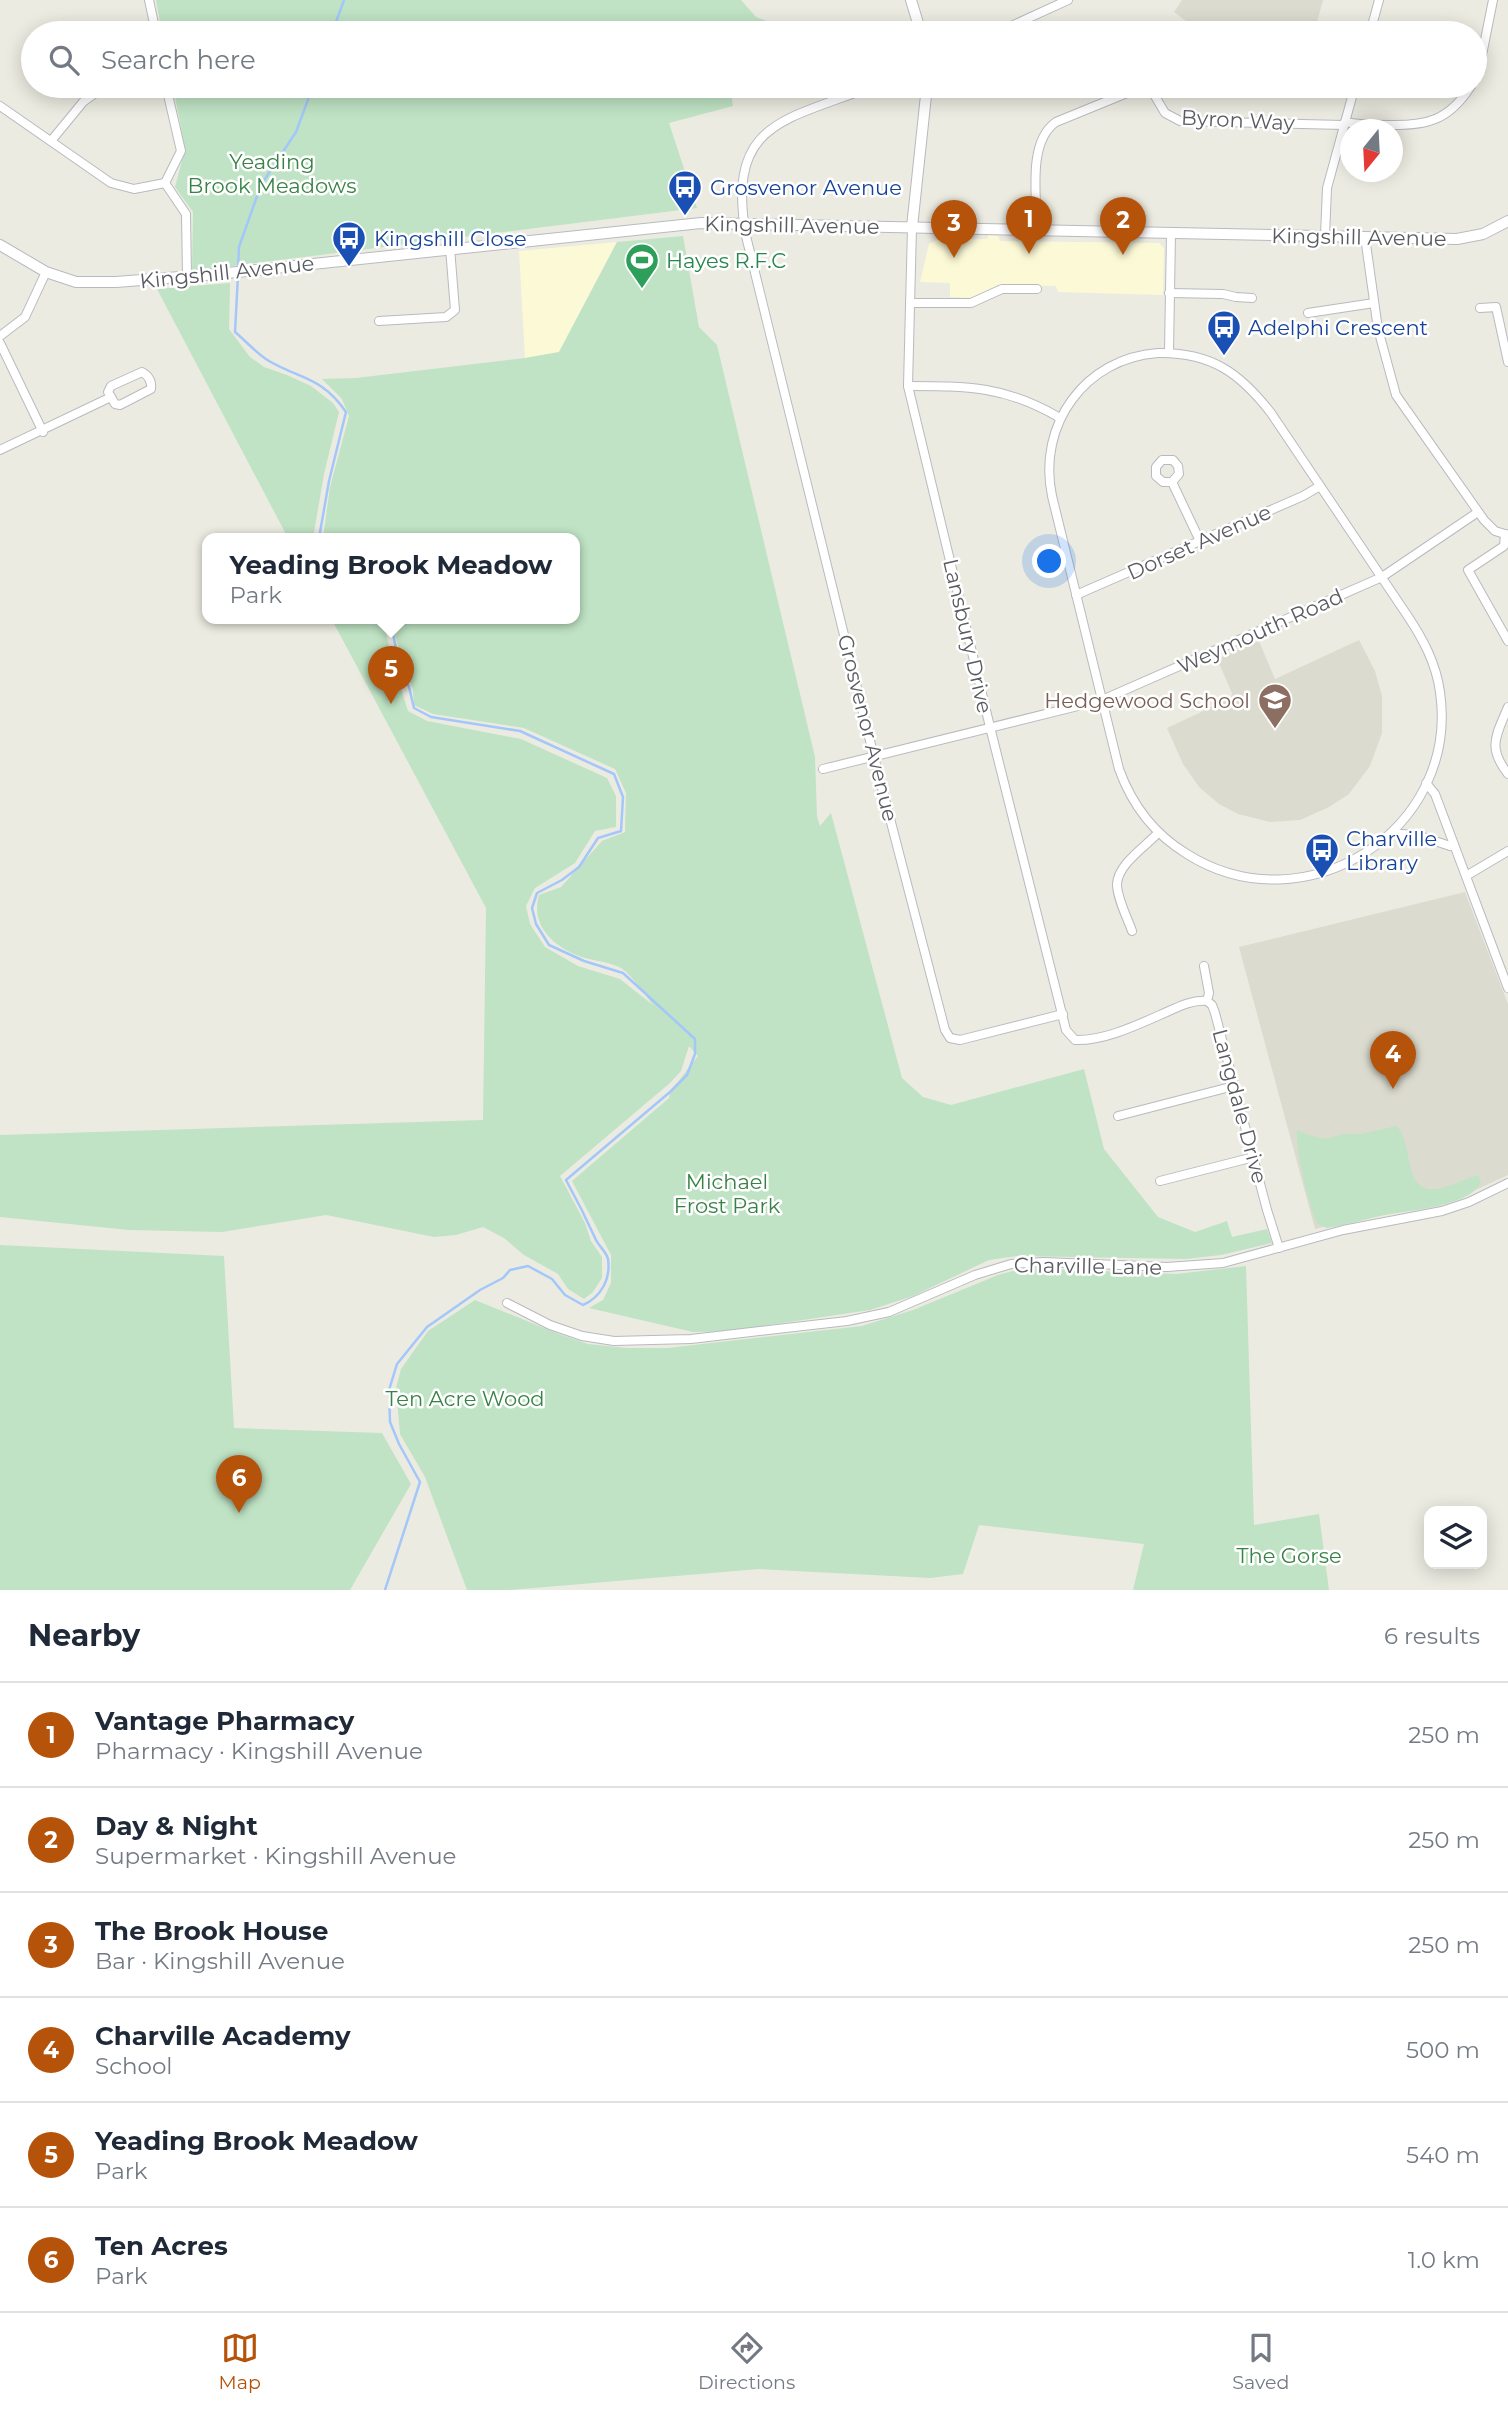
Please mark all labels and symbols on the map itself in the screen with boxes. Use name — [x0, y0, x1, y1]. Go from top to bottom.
street label: Byron Way — [1181, 105, 1296, 135]
north arrow — [1340, 119, 1403, 182]
park label: Yeading Brook Meadows — [188, 149, 356, 198]
bus stop icon: Grosvenor Avenue — [666, 168, 704, 217]
place label: Grosvenor Avenue — [710, 175, 902, 200]
pin: 1 — [1006, 196, 1052, 254]
pin: 2 — [1100, 197, 1146, 255]
pin: 3 — [931, 200, 977, 258]
street label: Kingshill Avenue — [704, 211, 880, 239]
bus stop icon: Kingshill Close — [330, 219, 368, 268]
street label: Kingshill Avenue — [1271, 223, 1447, 251]
place label: Kingshill Close — [374, 226, 527, 251]
sports icon: Hayes R.F.C — [623, 241, 661, 290]
place label: Hayes R.F.C — [666, 248, 786, 273]
street label: Kingshill Avenue — [139, 250, 315, 294]
bus stop icon: Adelphi Crescent — [1205, 308, 1243, 357]
place label: Adelphi Crescent — [1248, 315, 1428, 340]
street label: Dorset Avenue — [1123, 499, 1275, 585]
your location — [1032, 544, 1066, 578]
street label: Lansbury Drive — [938, 556, 998, 716]
street label: Weymouth Road — [1173, 583, 1347, 679]
street label: Grosvenor Avenue — [833, 632, 903, 824]
pin: 5 — [368, 646, 414, 704]
school or university icon: Hedgewood School — [1256, 681, 1294, 730]
place label: Hedgewood School — [1044, 688, 1250, 713]
place label: Charville Library — [1346, 826, 1437, 875]
bus stop icon: Charville Library — [1303, 831, 1341, 880]
street label: Langdale Drive — [1207, 1026, 1273, 1186]
pin: 4 — [1370, 1031, 1416, 1089]
park label: Michael Frost Park — [674, 1169, 781, 1218]
street label: Charville Lane — [1014, 1252, 1162, 1280]
park label: Ten Acre Wood — [385, 1386, 545, 1411]
pin: 6 — [216, 1455, 262, 1513]
park label: The Gorse — [1236, 1543, 1342, 1568]

